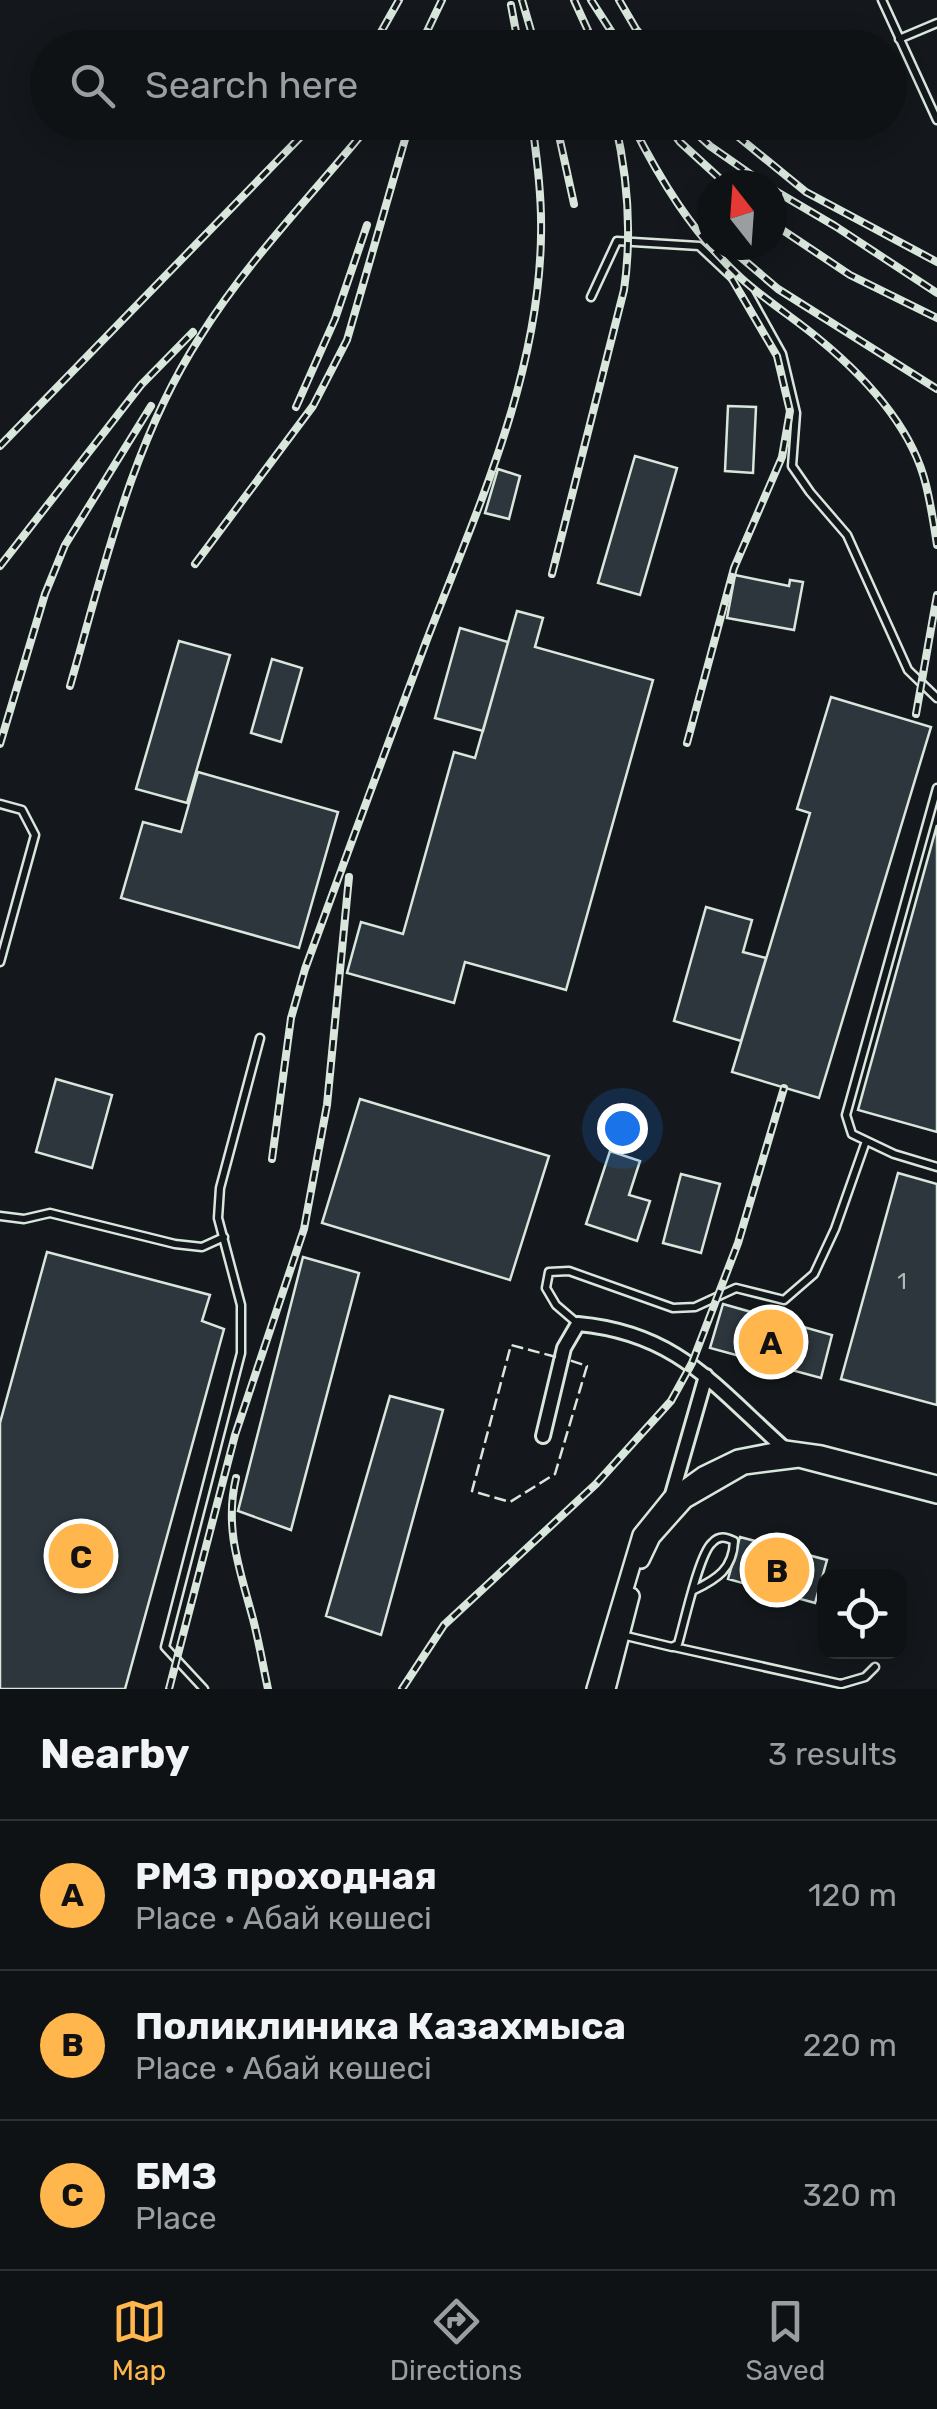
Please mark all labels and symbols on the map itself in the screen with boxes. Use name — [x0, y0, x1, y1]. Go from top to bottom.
north arrow — [697, 170, 787, 260]
your location — [597, 1103, 648, 1154]
house number: 1 — [897, 1268, 907, 1295]
pin: A — [738, 1304, 804, 1380]
pin: C — [48, 1518, 114, 1594]
pin: B — [744, 1532, 810, 1608]

